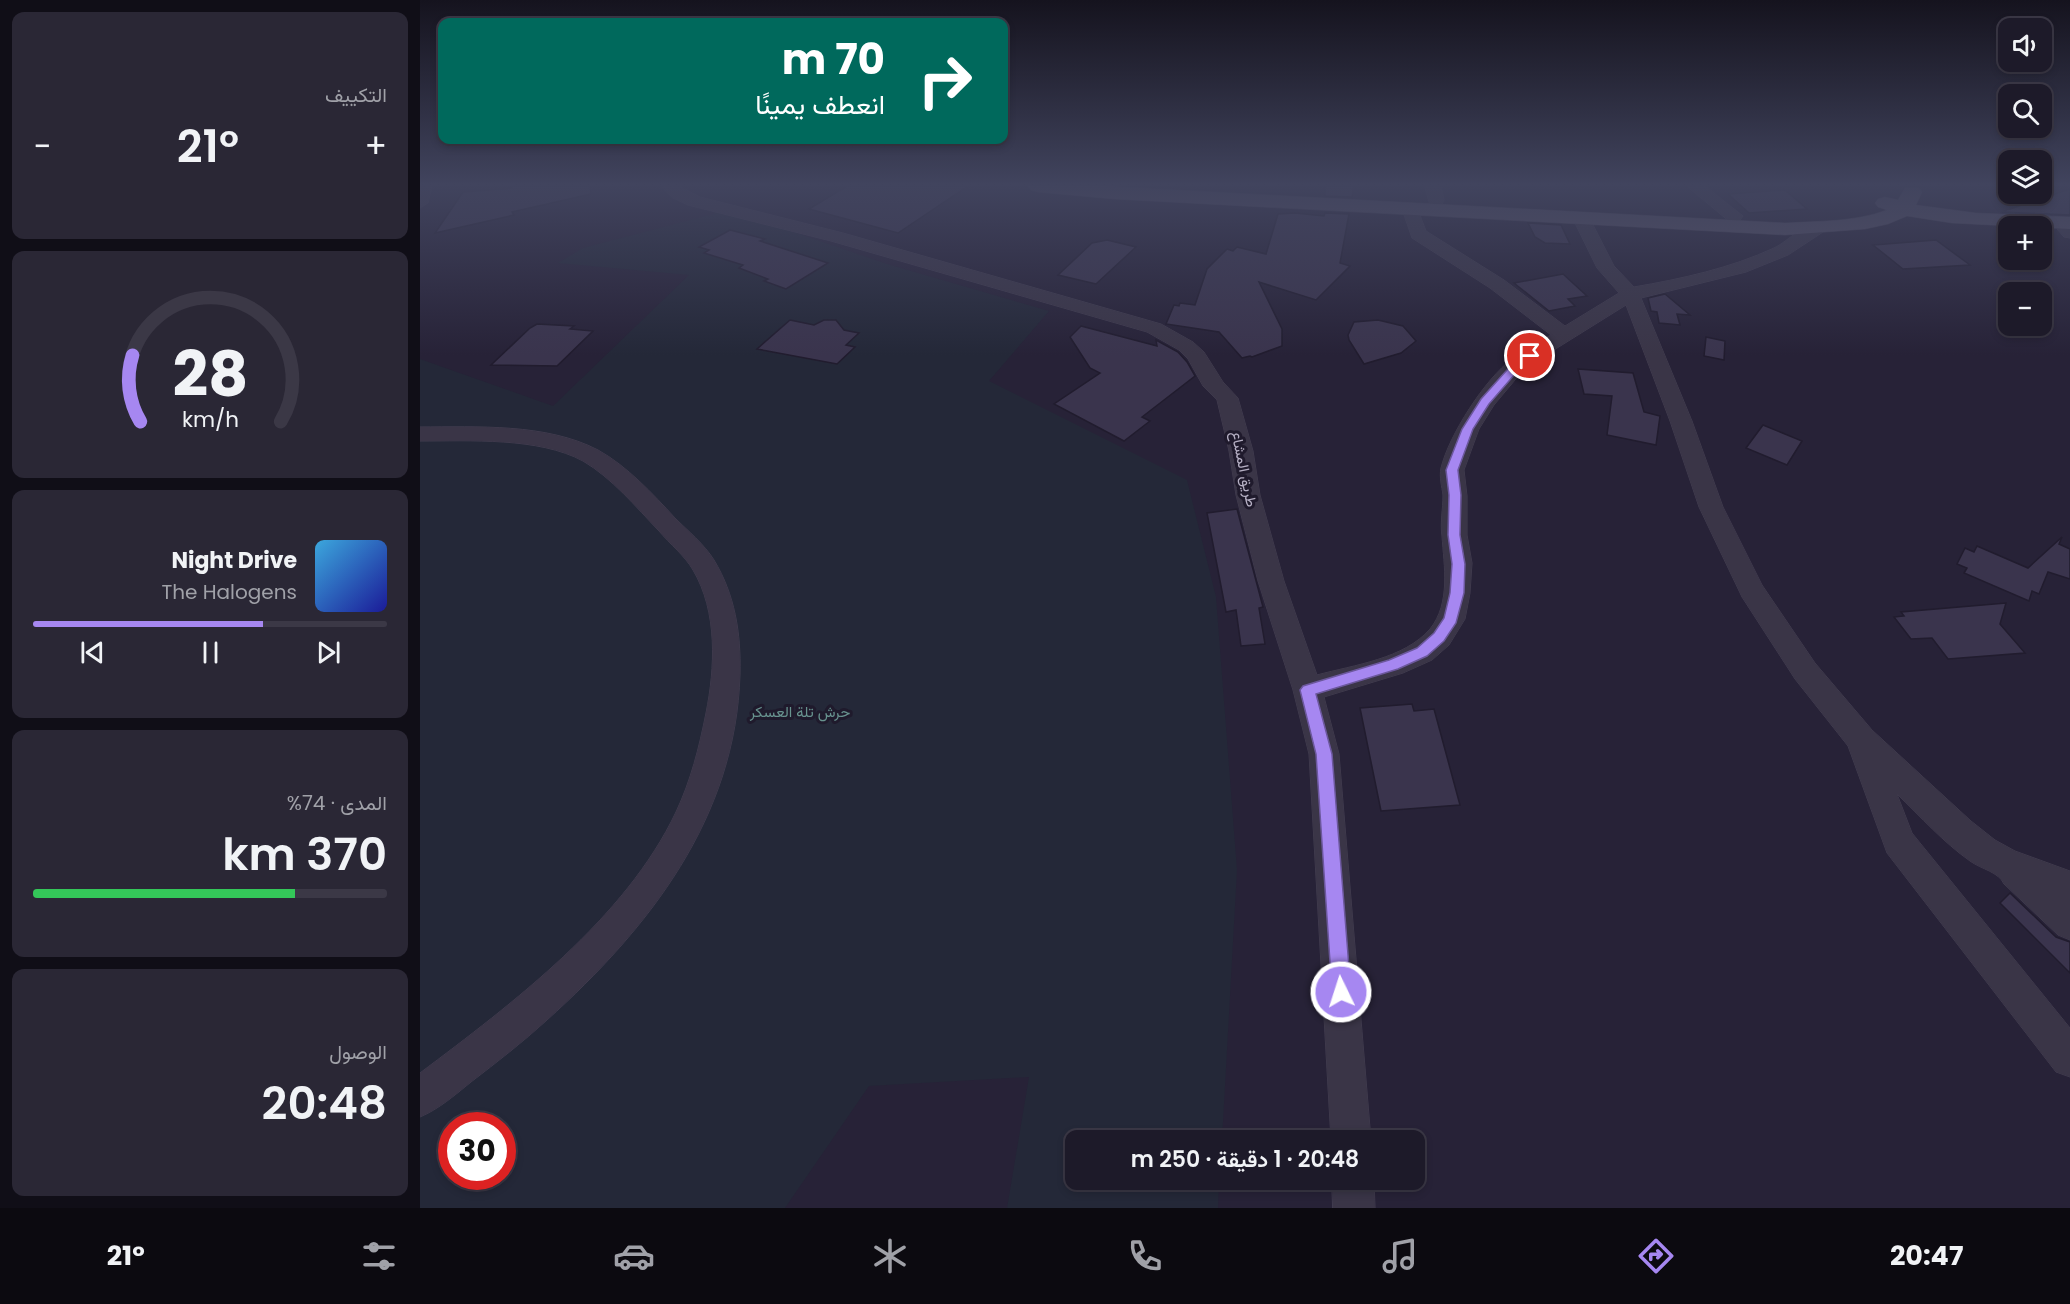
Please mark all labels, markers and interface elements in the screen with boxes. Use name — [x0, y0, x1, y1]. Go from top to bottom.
map controls — [1998, 18, 2052, 336]
button: sound — [1998, 18, 2052, 72]
text: 70 m — [782, 30, 885, 89]
icon: right — [906, 42, 984, 120]
text: التكييف — [325, 81, 387, 109]
button: search — [1998, 84, 2052, 138]
text: انعطف يمينًا — [755, 86, 885, 123]
text: 21° — [177, 115, 239, 178]
text: − — [33, 123, 51, 170]
text: + — [364, 123, 387, 170]
button: layers — [1998, 150, 2052, 204]
button: + — [1998, 216, 2052, 270]
button: − — [1998, 282, 2052, 336]
text: 28 — [172, 330, 248, 418]
pin — [1504, 330, 1555, 381]
icon: arrive — [1513, 339, 1546, 372]
text: km/h — [181, 404, 239, 435]
street label: طريق المشاع — [1225, 429, 1263, 509]
text: Night Drive — [171, 545, 297, 576]
text: The Halogens — [161, 578, 297, 606]
icon: previous — [76, 636, 109, 669]
icon: pause — [194, 636, 227, 669]
icon: next — [312, 636, 345, 669]
park label: حرش تلة العسكر — [749, 701, 850, 722]
text: المدى · 74% — [287, 789, 387, 817]
text: 370 km — [222, 823, 387, 886]
position arrow — [1309, 960, 1373, 1024]
text: الوصول — [329, 1038, 387, 1066]
text: 20:48 — [262, 1072, 387, 1135]
speed limit sign: 30 — [438, 1112, 516, 1190]
text: 20:48 · 1 دقيقة · 250 m — [1131, 1144, 1359, 1175]
icon: filters — [358, 1235, 400, 1277]
icon: car — [613, 1235, 655, 1277]
icon: climate — [869, 1235, 911, 1277]
icon: phone — [1124, 1235, 1166, 1277]
icon: music — [1379, 1235, 1421, 1277]
icon: directions — [1635, 1235, 1677, 1277]
text: 21° — [107, 1237, 145, 1274]
text: 20:47 — [1890, 1237, 1963, 1274]

